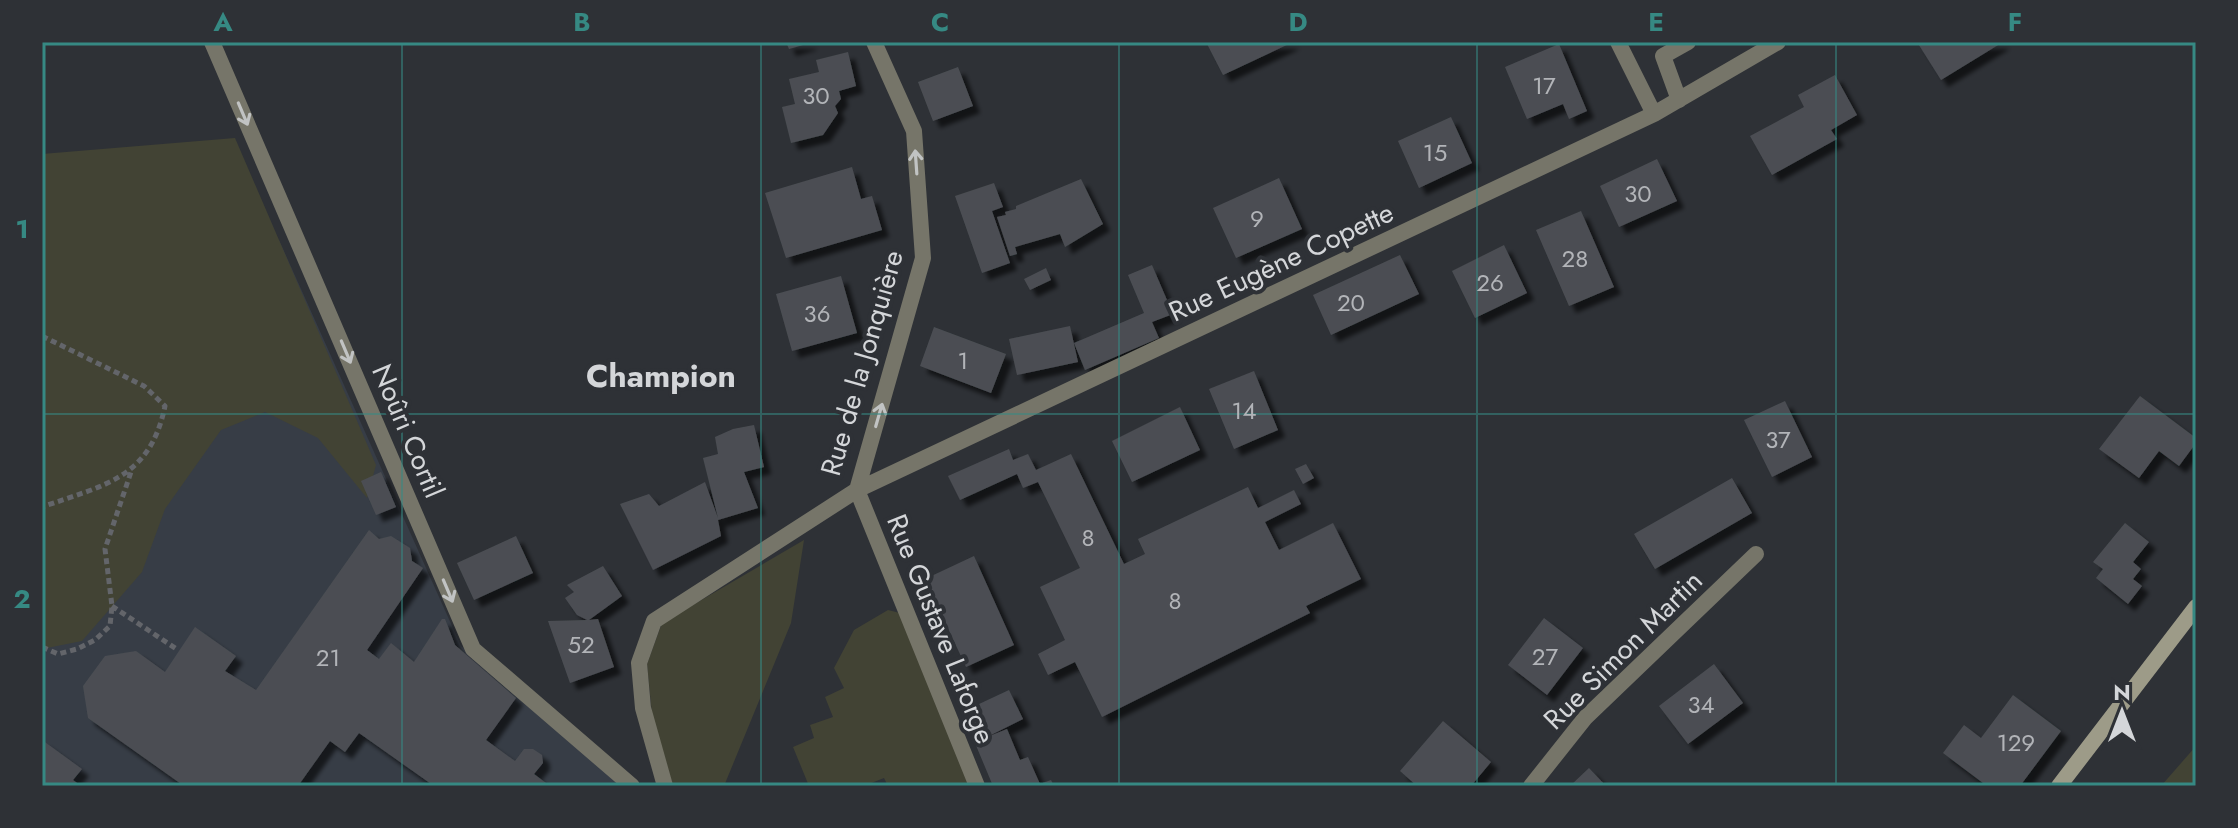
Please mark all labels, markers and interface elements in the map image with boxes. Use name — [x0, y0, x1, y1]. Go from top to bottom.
text: A — [212, 3, 233, 41]
text: B — [573, 3, 591, 41]
text: C — [931, 3, 949, 41]
text: D — [1288, 3, 1308, 41]
text: E — [1648, 3, 1664, 41]
text: F — [2008, 3, 2022, 41]
house number: 17 — [1532, 68, 1556, 103]
house number: 30 — [802, 78, 830, 113]
one-way arrow — [236, 101, 251, 126]
house number: 15 — [1423, 135, 1447, 170]
one-way arrow — [908, 149, 923, 176]
house number: 30 — [1624, 176, 1652, 211]
street label: Rue Eugène Copette — [1162, 192, 1400, 332]
house number: 9 — [1250, 201, 1264, 236]
text: 1 — [15, 210, 29, 248]
house number: 28 — [1562, 241, 1588, 276]
street label: Rue de la Jonquière — [810, 245, 914, 481]
house number: 26 — [1476, 265, 1504, 300]
house number: 20 — [1337, 285, 1365, 320]
house number: 36 — [804, 296, 830, 331]
one-way arrow — [339, 340, 354, 364]
house number: 1 — [958, 343, 968, 378]
district label: Champion — [586, 353, 736, 399]
street label: Noûri Cortil — [361, 358, 455, 504]
house number: 14 — [1232, 393, 1256, 428]
one-way arrow — [872, 403, 887, 429]
house number: 37 — [1765, 422, 1791, 457]
street label: Rue Gustave Laforge — [876, 508, 1006, 750]
house number: 8 — [1081, 520, 1095, 555]
street label: Rue Simon Martin — [1534, 561, 1712, 739]
one-way arrow — [442, 578, 457, 603]
text: 2 — [13, 580, 31, 618]
house number: 8 — [1168, 583, 1182, 618]
house number: 52 — [567, 627, 595, 662]
house number: 27 — [1532, 639, 1559, 674]
house number: 21 — [316, 640, 340, 675]
north arrow — [2082, 672, 2162, 752]
text: N — [2113, 676, 2131, 708]
house number: 34 — [1687, 687, 1715, 722]
house number: 129 — [1997, 725, 2035, 760]

